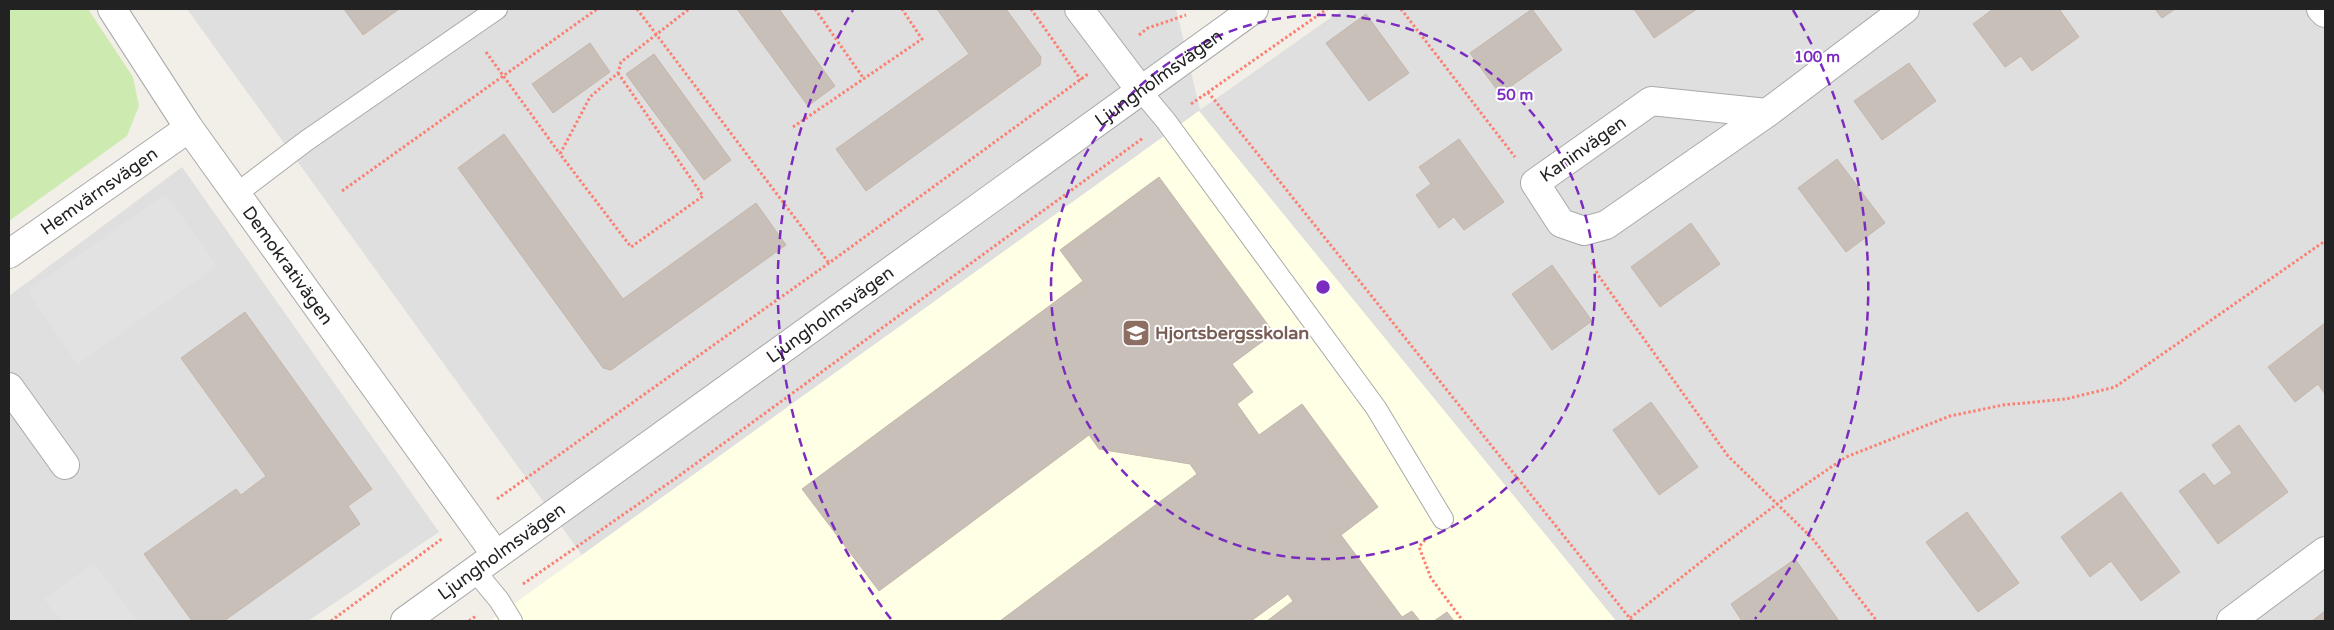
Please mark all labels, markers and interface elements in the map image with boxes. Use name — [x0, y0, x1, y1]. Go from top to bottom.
street label: Ljungholmsvägen — [1091, 24, 1227, 131]
text: 100 m — [1794, 48, 1840, 66]
text: 50 m — [1497, 86, 1533, 104]
street label: Kaninvägen — [1536, 111, 1630, 187]
street label: Hemvärnsvägen — [36, 142, 162, 240]
street label: Demokrativägen — [238, 202, 338, 329]
street label: Ljungholmsvägen — [762, 261, 898, 368]
centre of rings — [1314, 278, 1332, 296]
school or university icon: Hjortsbergsskolan — [1121, 318, 1151, 348]
place label: Hjortsbergsskolan — [1155, 322, 1309, 344]
street label: Ljungholmsvägen — [434, 498, 570, 605]

